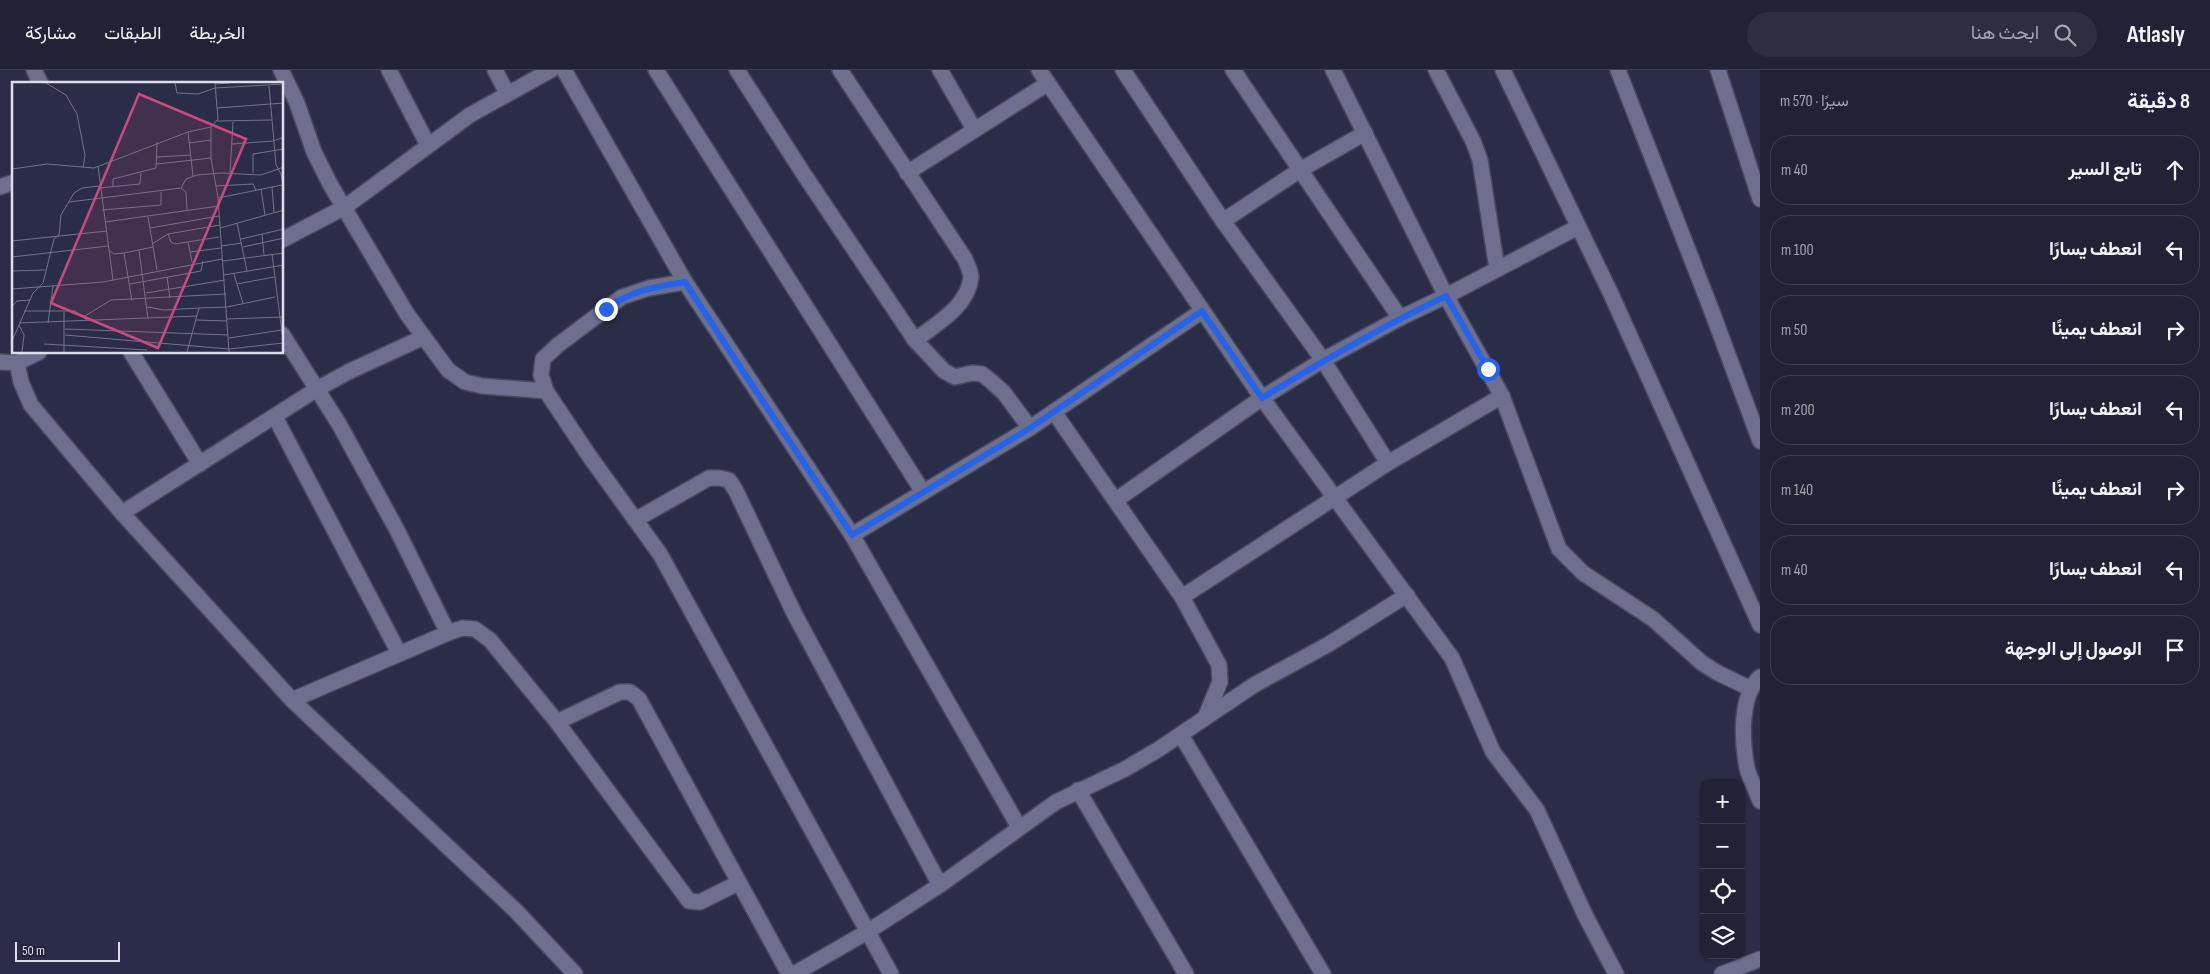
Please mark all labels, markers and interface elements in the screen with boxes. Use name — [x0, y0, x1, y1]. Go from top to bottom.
search box — [1747, 12, 2097, 57]
text: Atlasly — [2127, 20, 2185, 49]
icon: search — [2051, 21, 2079, 49]
text: ابحث هنا — [1971, 22, 2039, 45]
text: مشاركة — [25, 23, 76, 44]
text: الطبقات — [104, 23, 161, 44]
text: الخريطة — [189, 23, 245, 44]
inset map — [12, 82, 284, 354]
text: 8 دقيقة — [2127, 89, 2190, 114]
text: سيرًا · 570 m — [1780, 92, 1849, 111]
icon: ahead — [2161, 156, 2189, 184]
text: تابع السير — [2068, 158, 2142, 181]
text: 40 m — [1781, 161, 1808, 180]
icon: left — [2161, 236, 2189, 264]
text: انعطف يسارًا — [2049, 238, 2142, 261]
text: 100 m — [1781, 241, 1814, 260]
route end — [595, 298, 618, 321]
icon: right — [2161, 316, 2189, 344]
text: انعطف يمينًا — [2051, 318, 2142, 341]
text: 50 m — [1781, 321, 1807, 340]
route start — [1477, 358, 1500, 381]
icon: left — [2161, 396, 2189, 424]
text: انعطف يسارًا — [2049, 398, 2142, 421]
text: 200 m — [1781, 401, 1815, 420]
icon: right — [2161, 476, 2189, 504]
text: انعطف يمينًا — [2051, 478, 2142, 501]
text: 140 m — [1781, 481, 1813, 500]
icon: left — [2161, 556, 2189, 584]
text: انعطف يسارًا — [2049, 558, 2142, 581]
text: 40 m — [1781, 561, 1808, 580]
icon: arrive — [2161, 636, 2189, 664]
text: الوصول إلى الوجهة — [2005, 638, 2142, 661]
map controls — [1700, 779, 1745, 959]
button: + — [1700, 779, 1745, 824]
button: − — [1700, 824, 1745, 869]
button: locate — [1700, 869, 1745, 914]
button: layers — [1700, 914, 1745, 959]
scale bar — [15, 939, 120, 962]
text: 50 m — [22, 942, 45, 959]

